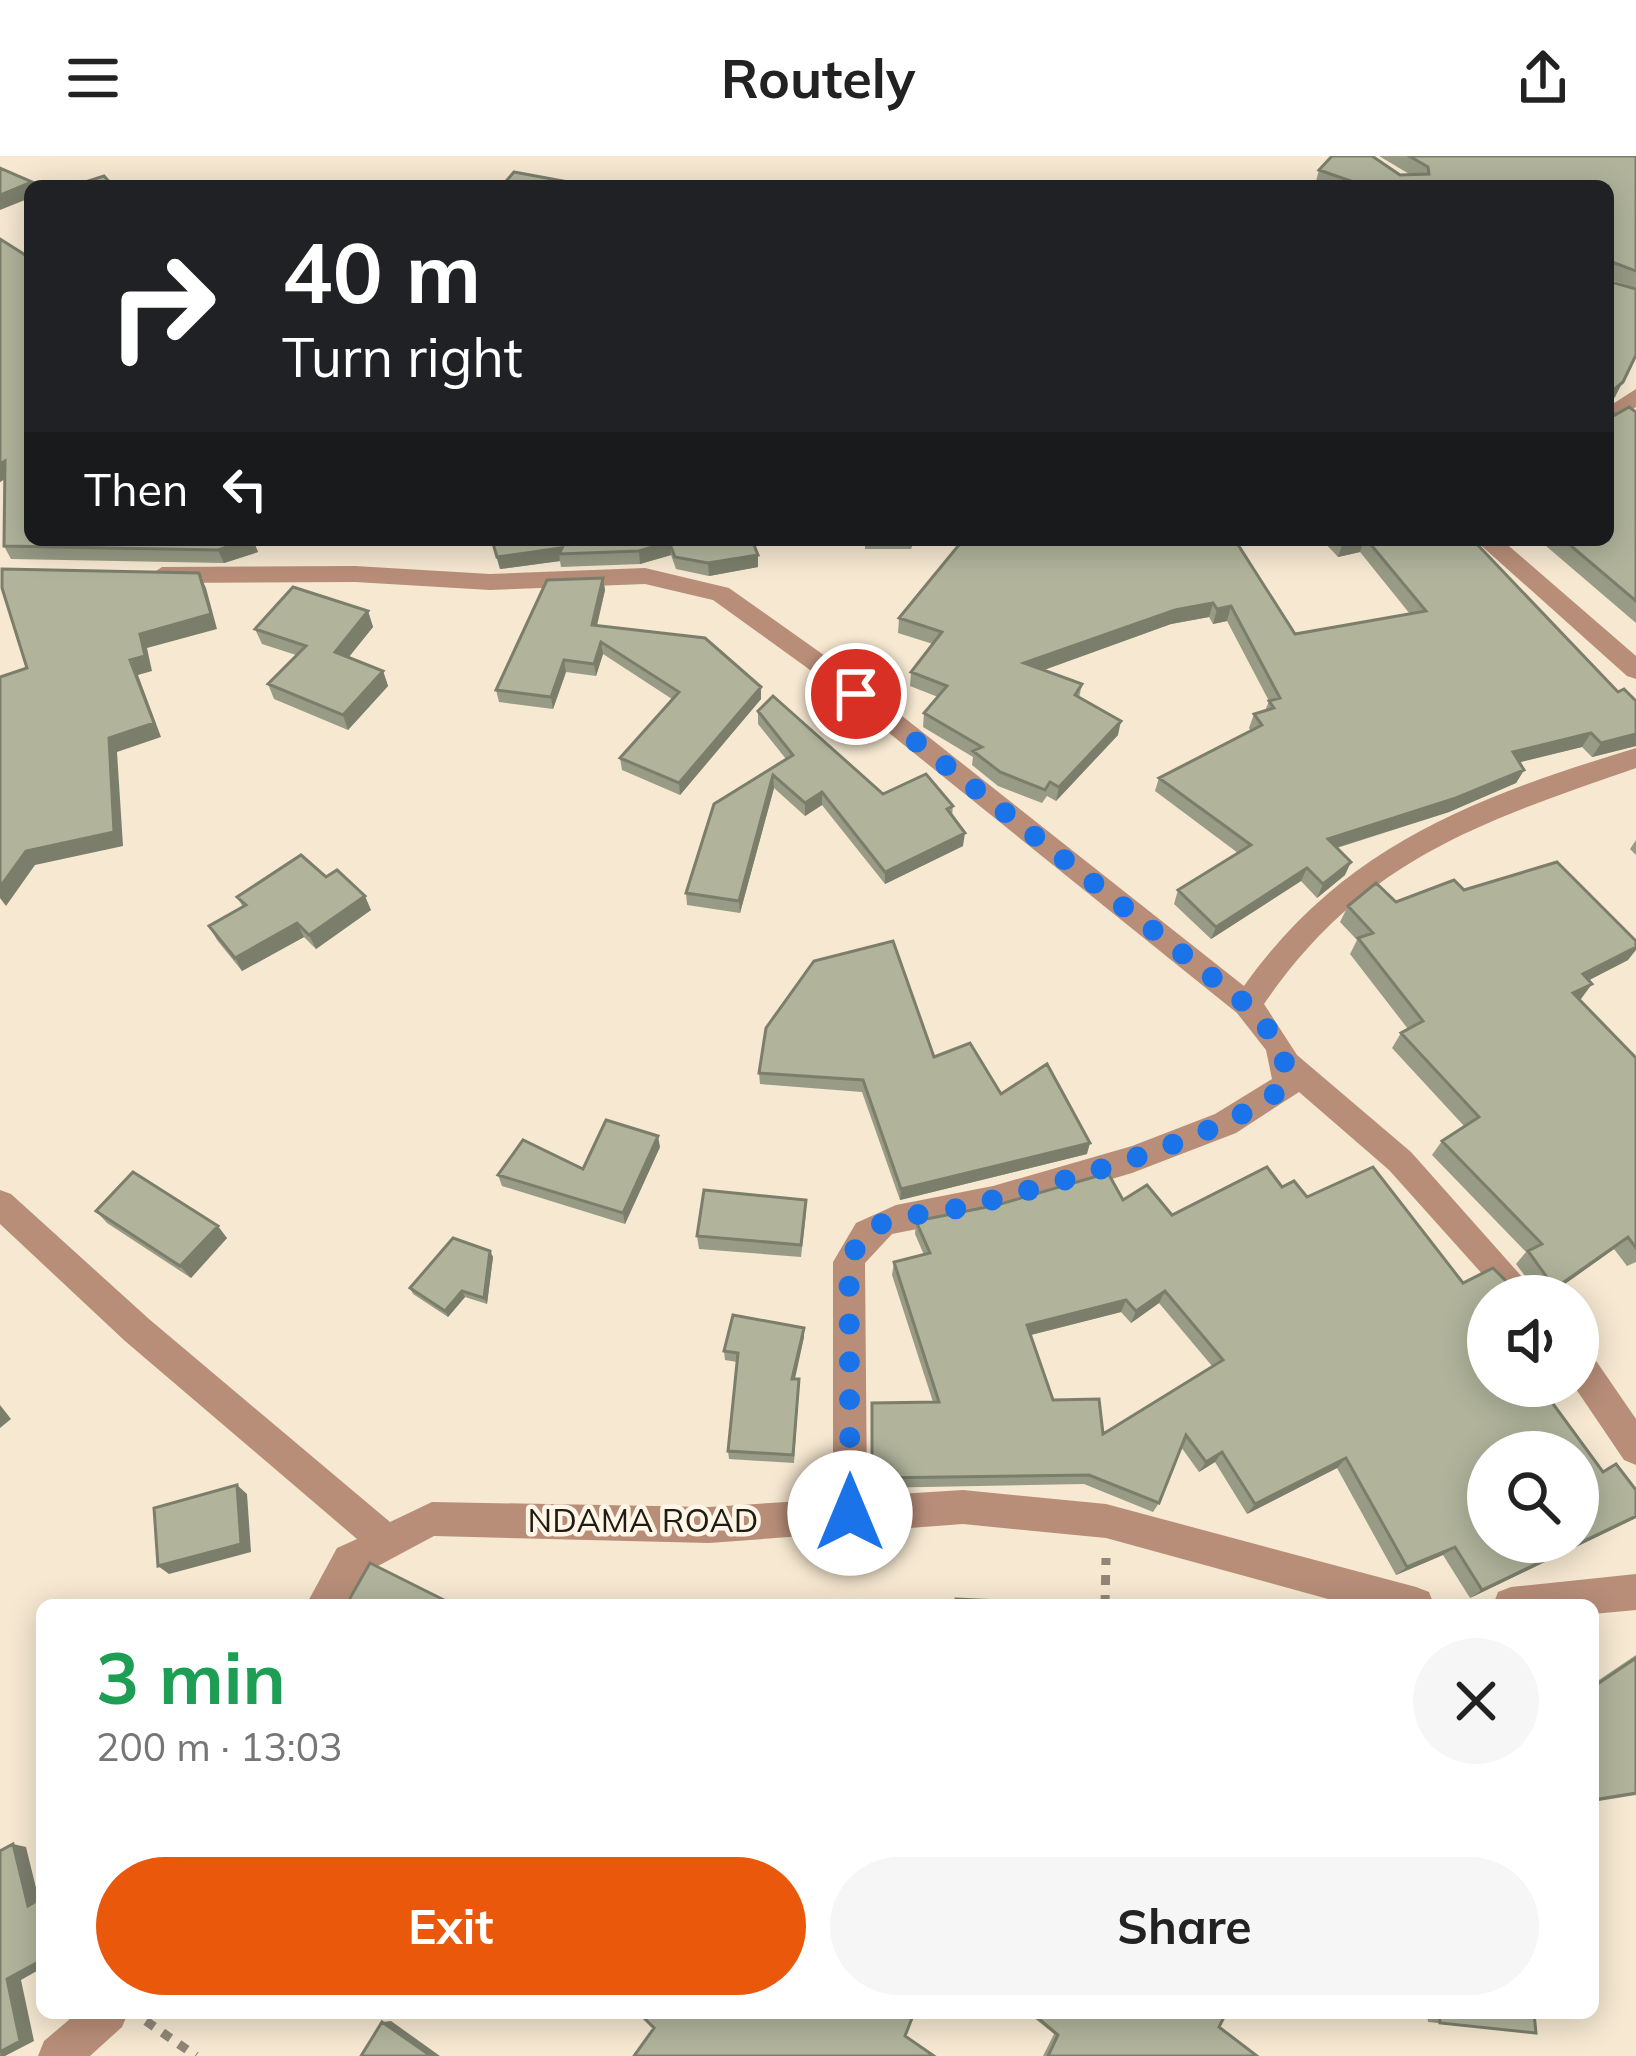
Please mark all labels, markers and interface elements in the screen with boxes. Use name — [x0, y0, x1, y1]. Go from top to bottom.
text: Routely — [721, 44, 915, 112]
icon: menu — [60, 45, 126, 111]
icon: share — [1510, 45, 1576, 111]
text: 40 m — [282, 219, 481, 324]
icon: right — [84, 228, 240, 384]
text: Turn right — [282, 323, 523, 391]
icon: left — [212, 456, 278, 522]
text: Then — [84, 461, 188, 517]
pin — [805, 643, 907, 745]
icon: arrive — [823, 661, 889, 727]
map controls — [1467, 1275, 1599, 1563]
button: sound — [1467, 1275, 1599, 1407]
button: search — [1467, 1431, 1599, 1563]
position arrow — [787, 1450, 913, 1576]
street label: NDAMA ROAD — [528, 1499, 758, 1540]
text: 3 min — [96, 1632, 286, 1722]
button: close — [1413, 1638, 1539, 1764]
text: 200 m · 13:03 — [96, 1722, 342, 1771]
button: Exit — [96, 1857, 806, 1995]
button: Share — [830, 1857, 1539, 1995]

